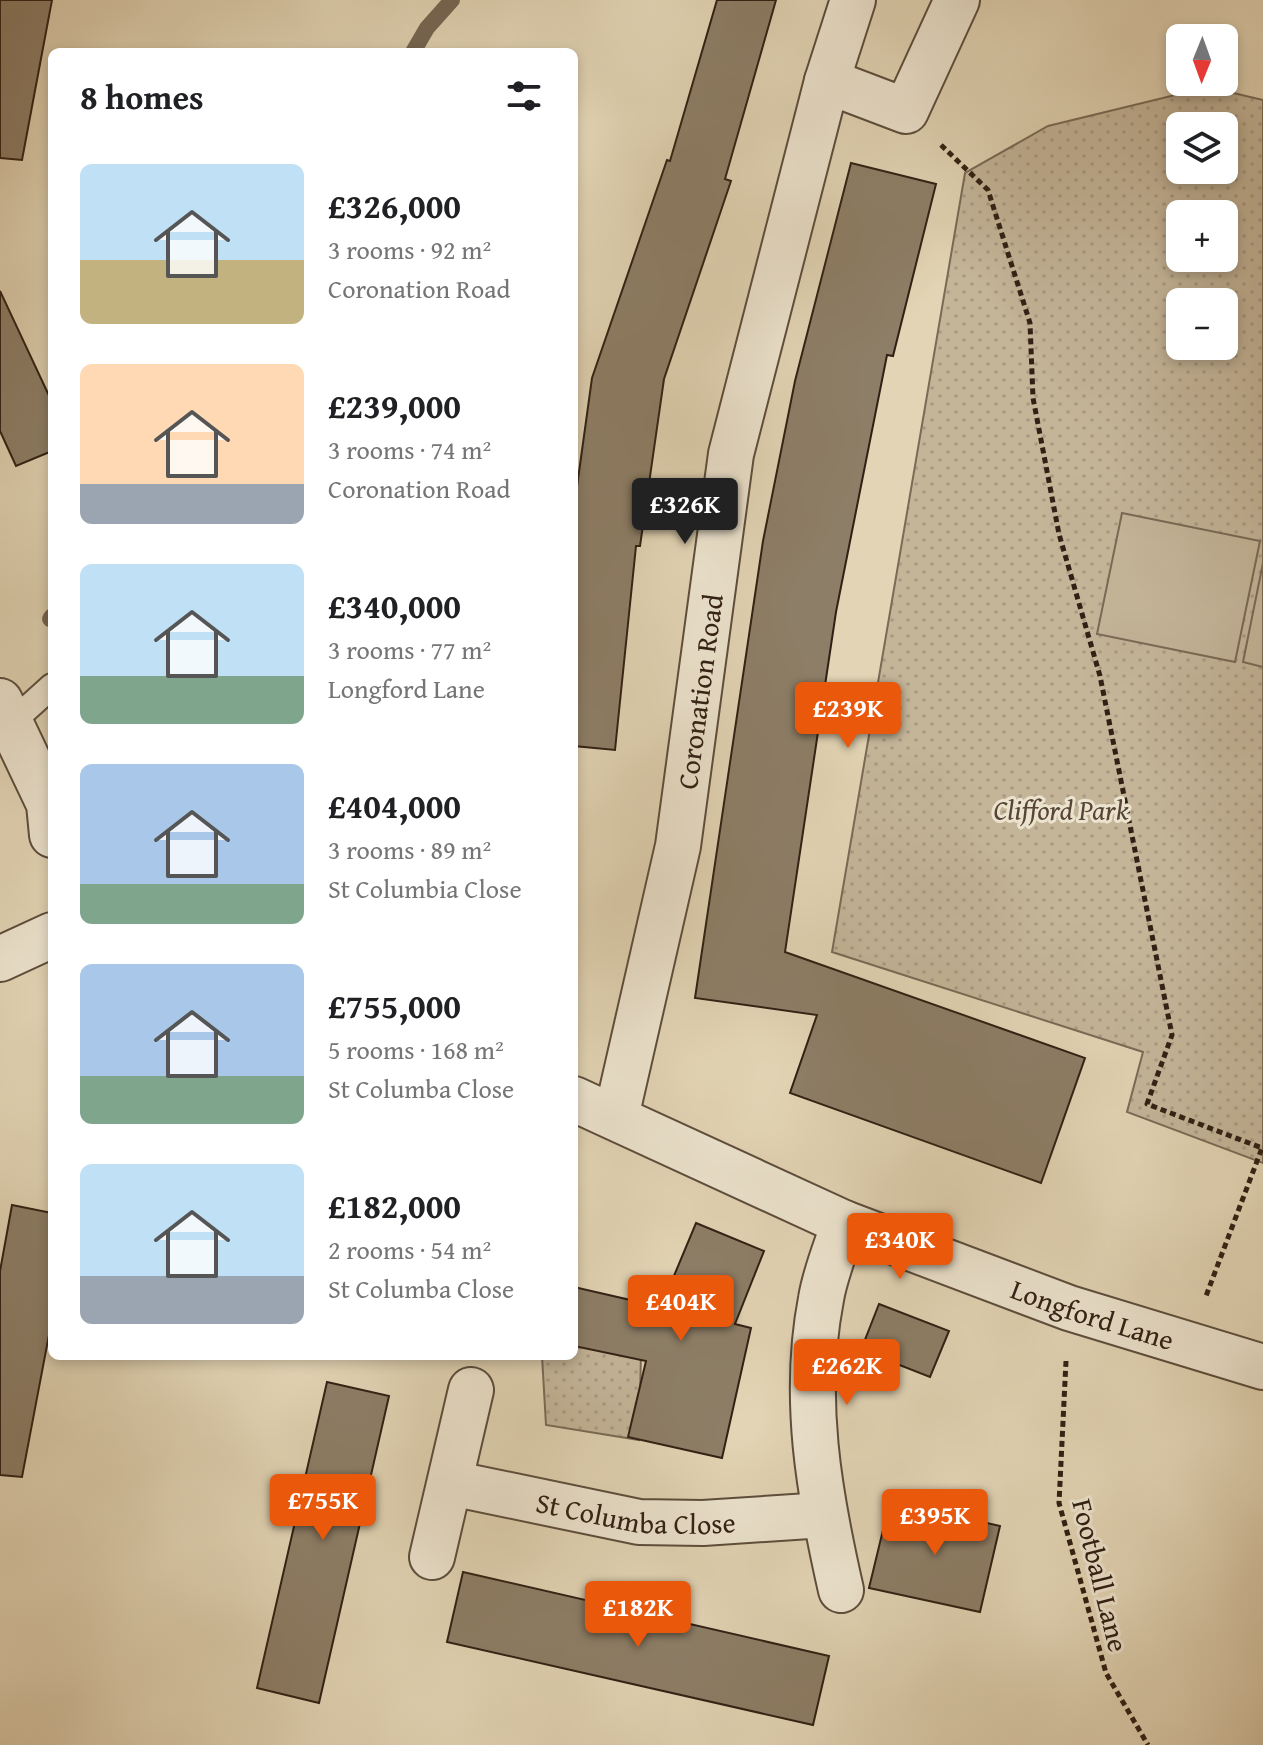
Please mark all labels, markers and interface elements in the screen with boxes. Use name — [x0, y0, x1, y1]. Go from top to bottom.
north arrow — [1166, 24, 1238, 96]
map controls — [1166, 24, 1238, 360]
text: 8 homes — [80, 72, 204, 121]
icon: filters — [502, 74, 546, 118]
button: layers — [1166, 112, 1238, 184]
text: £326,000 — [328, 181, 461, 230]
icon: home — [144, 196, 240, 292]
button: + — [1166, 200, 1238, 272]
text: 3 rooms · 92 m² — [328, 230, 491, 269]
text: Coronation Road — [328, 269, 510, 308]
button: − — [1166, 288, 1238, 360]
text: £239,000 — [328, 381, 461, 430]
icon: home — [144, 396, 240, 492]
text: 3 rooms · 74 m² — [328, 430, 491, 469]
text: Coronation Road — [328, 469, 510, 508]
pin: £326K — [629, 478, 741, 546]
text: £326K — [650, 484, 720, 523]
text: £340,000 — [328, 581, 461, 630]
street label: Coronation Road — [665, 591, 732, 792]
icon: home — [144, 596, 240, 692]
text: 3 rooms · 77 m² — [328, 630, 491, 669]
text: Longford Lane — [328, 669, 485, 708]
pin: £239K — [792, 682, 904, 750]
text: £239K — [813, 688, 883, 727]
text: £404,000 — [328, 781, 461, 830]
park label: Clifford Park — [994, 789, 1129, 830]
icon: home — [144, 796, 240, 892]
text: 3 rooms · 89 m² — [328, 830, 491, 869]
text: St Columbia Close — [328, 869, 522, 908]
text: £755,000 — [328, 981, 461, 1030]
icon: home — [144, 996, 240, 1092]
text: 5 rooms · 168 m² — [328, 1030, 504, 1069]
text: St Columba Close — [328, 1069, 514, 1108]
text: £182,000 — [328, 1181, 461, 1230]
icon: home — [144, 1196, 240, 1292]
pin: £340K — [844, 1213, 956, 1281]
text: £340K — [865, 1219, 935, 1258]
text: 2 rooms · 54 m² — [328, 1230, 491, 1269]
street label: Longford Lane — [1005, 1268, 1179, 1359]
text: St Columba Close — [328, 1269, 514, 1308]
pin: £404K — [625, 1275, 737, 1343]
text: £404K — [646, 1281, 716, 1320]
pin: £262K — [791, 1339, 903, 1407]
text: £262K — [812, 1345, 882, 1384]
pin: £755K — [267, 1474, 379, 1542]
text: £755K — [288, 1480, 358, 1519]
street label: St Columba Close — [533, 1481, 737, 1544]
pin: £395K — [879, 1489, 991, 1557]
street label: Football Lane — [1062, 1494, 1140, 1656]
text: £395K — [900, 1495, 970, 1534]
pin: £182K — [582, 1581, 694, 1649]
text: £182K — [603, 1587, 673, 1626]

